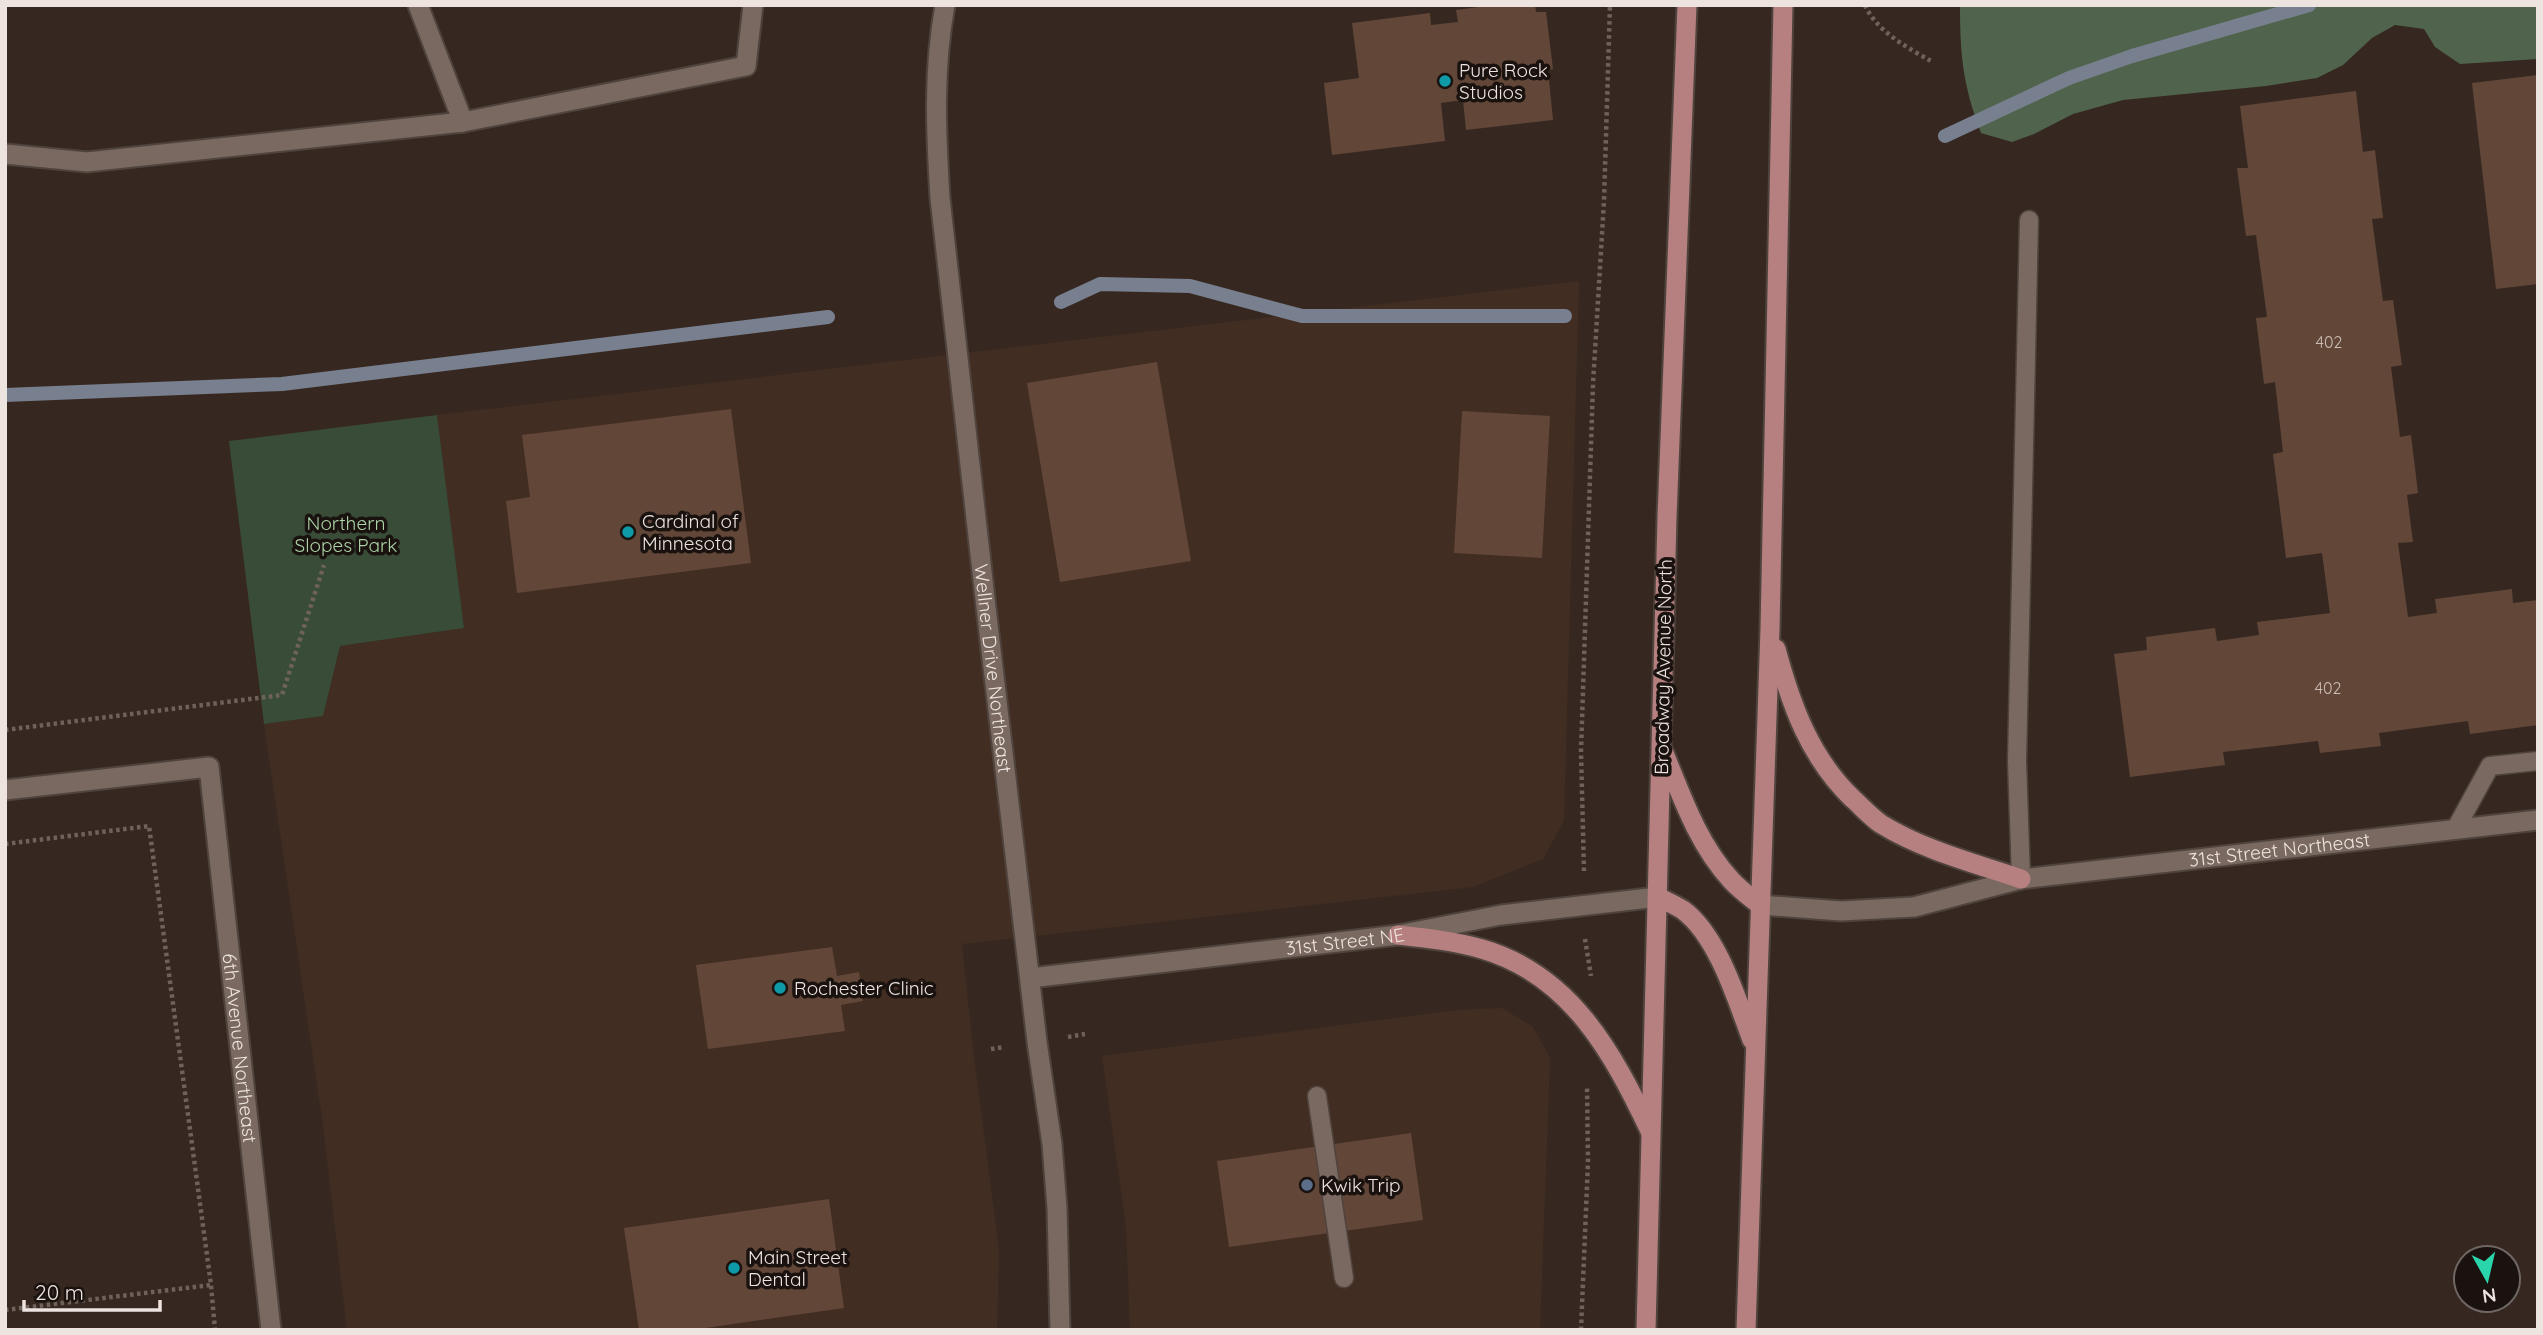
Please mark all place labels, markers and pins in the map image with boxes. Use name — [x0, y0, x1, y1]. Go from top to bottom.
place label: Pure Rock Studios — [1459, 58, 1548, 104]
marker: Pure Rock Studios — [1437, 73, 1453, 89]
place label: Cardinal of Minnesota — [642, 509, 739, 555]
marker: Cardinal of Minnesota — [620, 524, 636, 540]
place label: Rochester Clinic — [794, 976, 934, 1000]
marker: Rochester Clinic — [772, 980, 788, 996]
place label: Kwik Trip — [1321, 1173, 1401, 1197]
marker: Kwik Trip — [1299, 1177, 1315, 1193]
place label: Main Street Dental — [748, 1245, 847, 1291]
marker: Main Street Dental — [726, 1260, 742, 1276]

